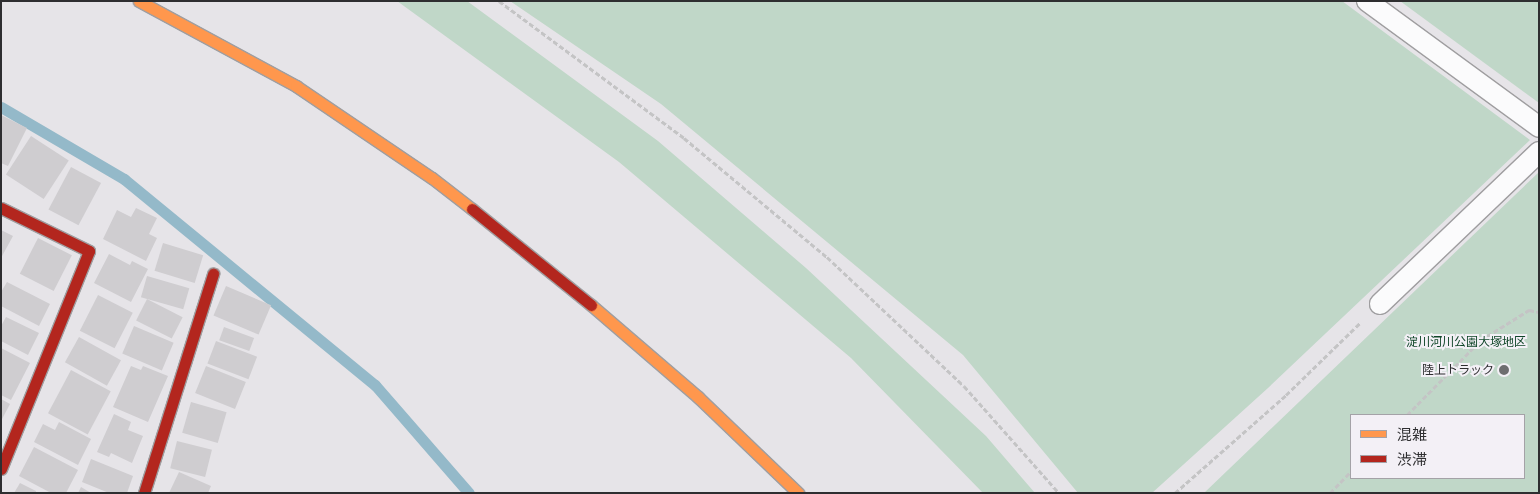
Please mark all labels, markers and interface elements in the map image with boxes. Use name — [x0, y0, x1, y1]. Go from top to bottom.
park label: 淀川河川公園大塚地区 — [1406, 335, 1526, 349]
place label: 陸上トラック — [1422, 363, 1494, 377]
marker: 陸上トラック — [1498, 364, 1510, 376]
legend — [1350, 414, 1525, 479]
text: 混雑 — [1397, 424, 1427, 445]
text: 渋滞 — [1397, 449, 1427, 470]

